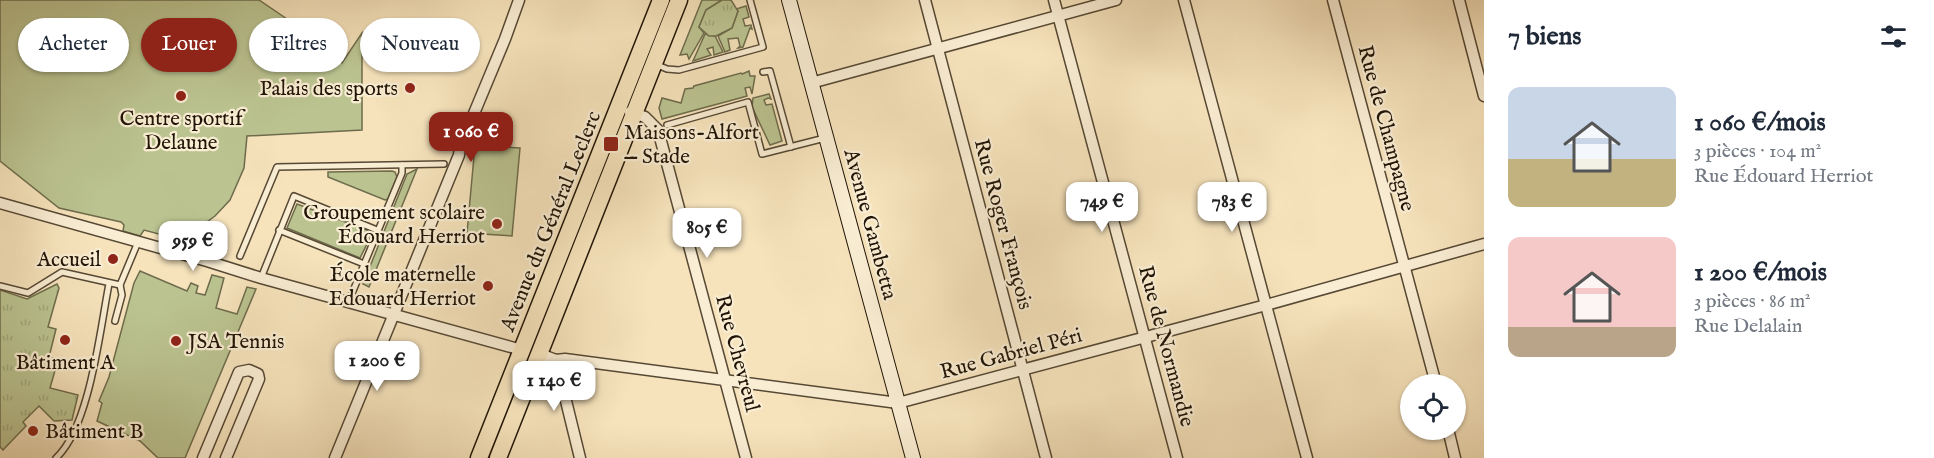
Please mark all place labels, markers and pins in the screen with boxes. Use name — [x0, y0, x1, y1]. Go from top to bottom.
place label: Palais des sports — [259, 76, 398, 103]
marker: Palais des sports — [403, 81, 417, 95]
marker: Centre sportif Delaune — [174, 89, 188, 103]
place label: Centre sportif Delaune — [119, 106, 246, 157]
pin: 1 060 € — [416, 112, 526, 163]
place label: Maisons-Alfort — Stade — [624, 120, 759, 171]
marker: Maisons-Alfort — Stade — [602, 135, 620, 153]
pin: 749 € — [1060, 182, 1144, 233]
pin: 783 € — [1190, 182, 1274, 233]
place label: Groupement scolaire Édouard Herriot — [303, 200, 485, 251]
pin: 805 € — [665, 208, 749, 259]
marker: Groupement scolaire Édouard Herriot — [490, 217, 504, 231]
pin: 959 € — [151, 221, 235, 272]
place label: Accueil — [36, 247, 101, 274]
marker: Accueil — [106, 252, 120, 266]
place label: École maternelle Edouard Herriot — [329, 261, 476, 313]
marker: École maternelle Edouard Herriot — [481, 279, 495, 293]
place label: JSA Tennis — [186, 329, 284, 356]
marker: Bâtiment A — [58, 333, 72, 347]
marker: JSA Tennis — [169, 334, 183, 348]
pin: 1 200 € — [322, 341, 432, 392]
place label: Bâtiment A — [16, 350, 115, 377]
pin: 1 140 € — [499, 361, 609, 412]
place label: Bâtiment B — [45, 419, 144, 446]
marker: Bâtiment B — [26, 424, 40, 438]

